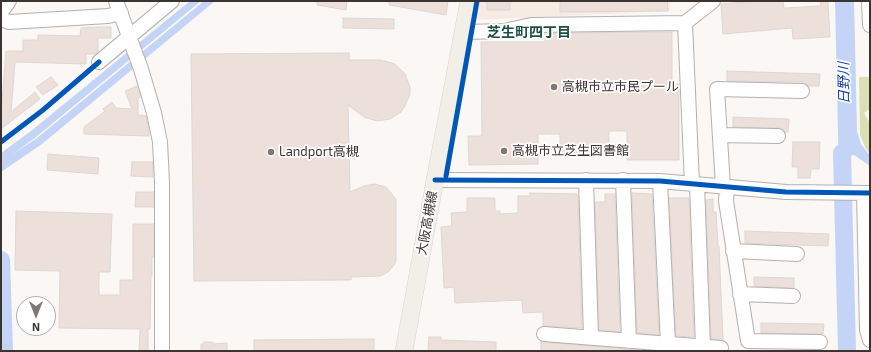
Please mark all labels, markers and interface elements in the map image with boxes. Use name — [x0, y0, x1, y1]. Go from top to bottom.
district label: 芝生町四丁目 — [487, 24, 571, 40]
water label: 日野川 — [835, 62, 853, 104]
place label: 高槻市立市民プール — [562, 79, 679, 95]
marker: 高槻市立市民プール — [549, 82, 559, 92]
place label: 高槻市立芝生図書館 — [512, 143, 629, 159]
place label: Landport高槻 — [279, 144, 359, 160]
marker: 高槻市立芝生図書館 — [499, 146, 509, 156]
marker: Landport高槻 — [266, 147, 276, 157]
street label: 大阪高槻線 — [414, 190, 440, 256]
north arrow — [16, 296, 56, 336]
text: N — [32, 321, 40, 334]

